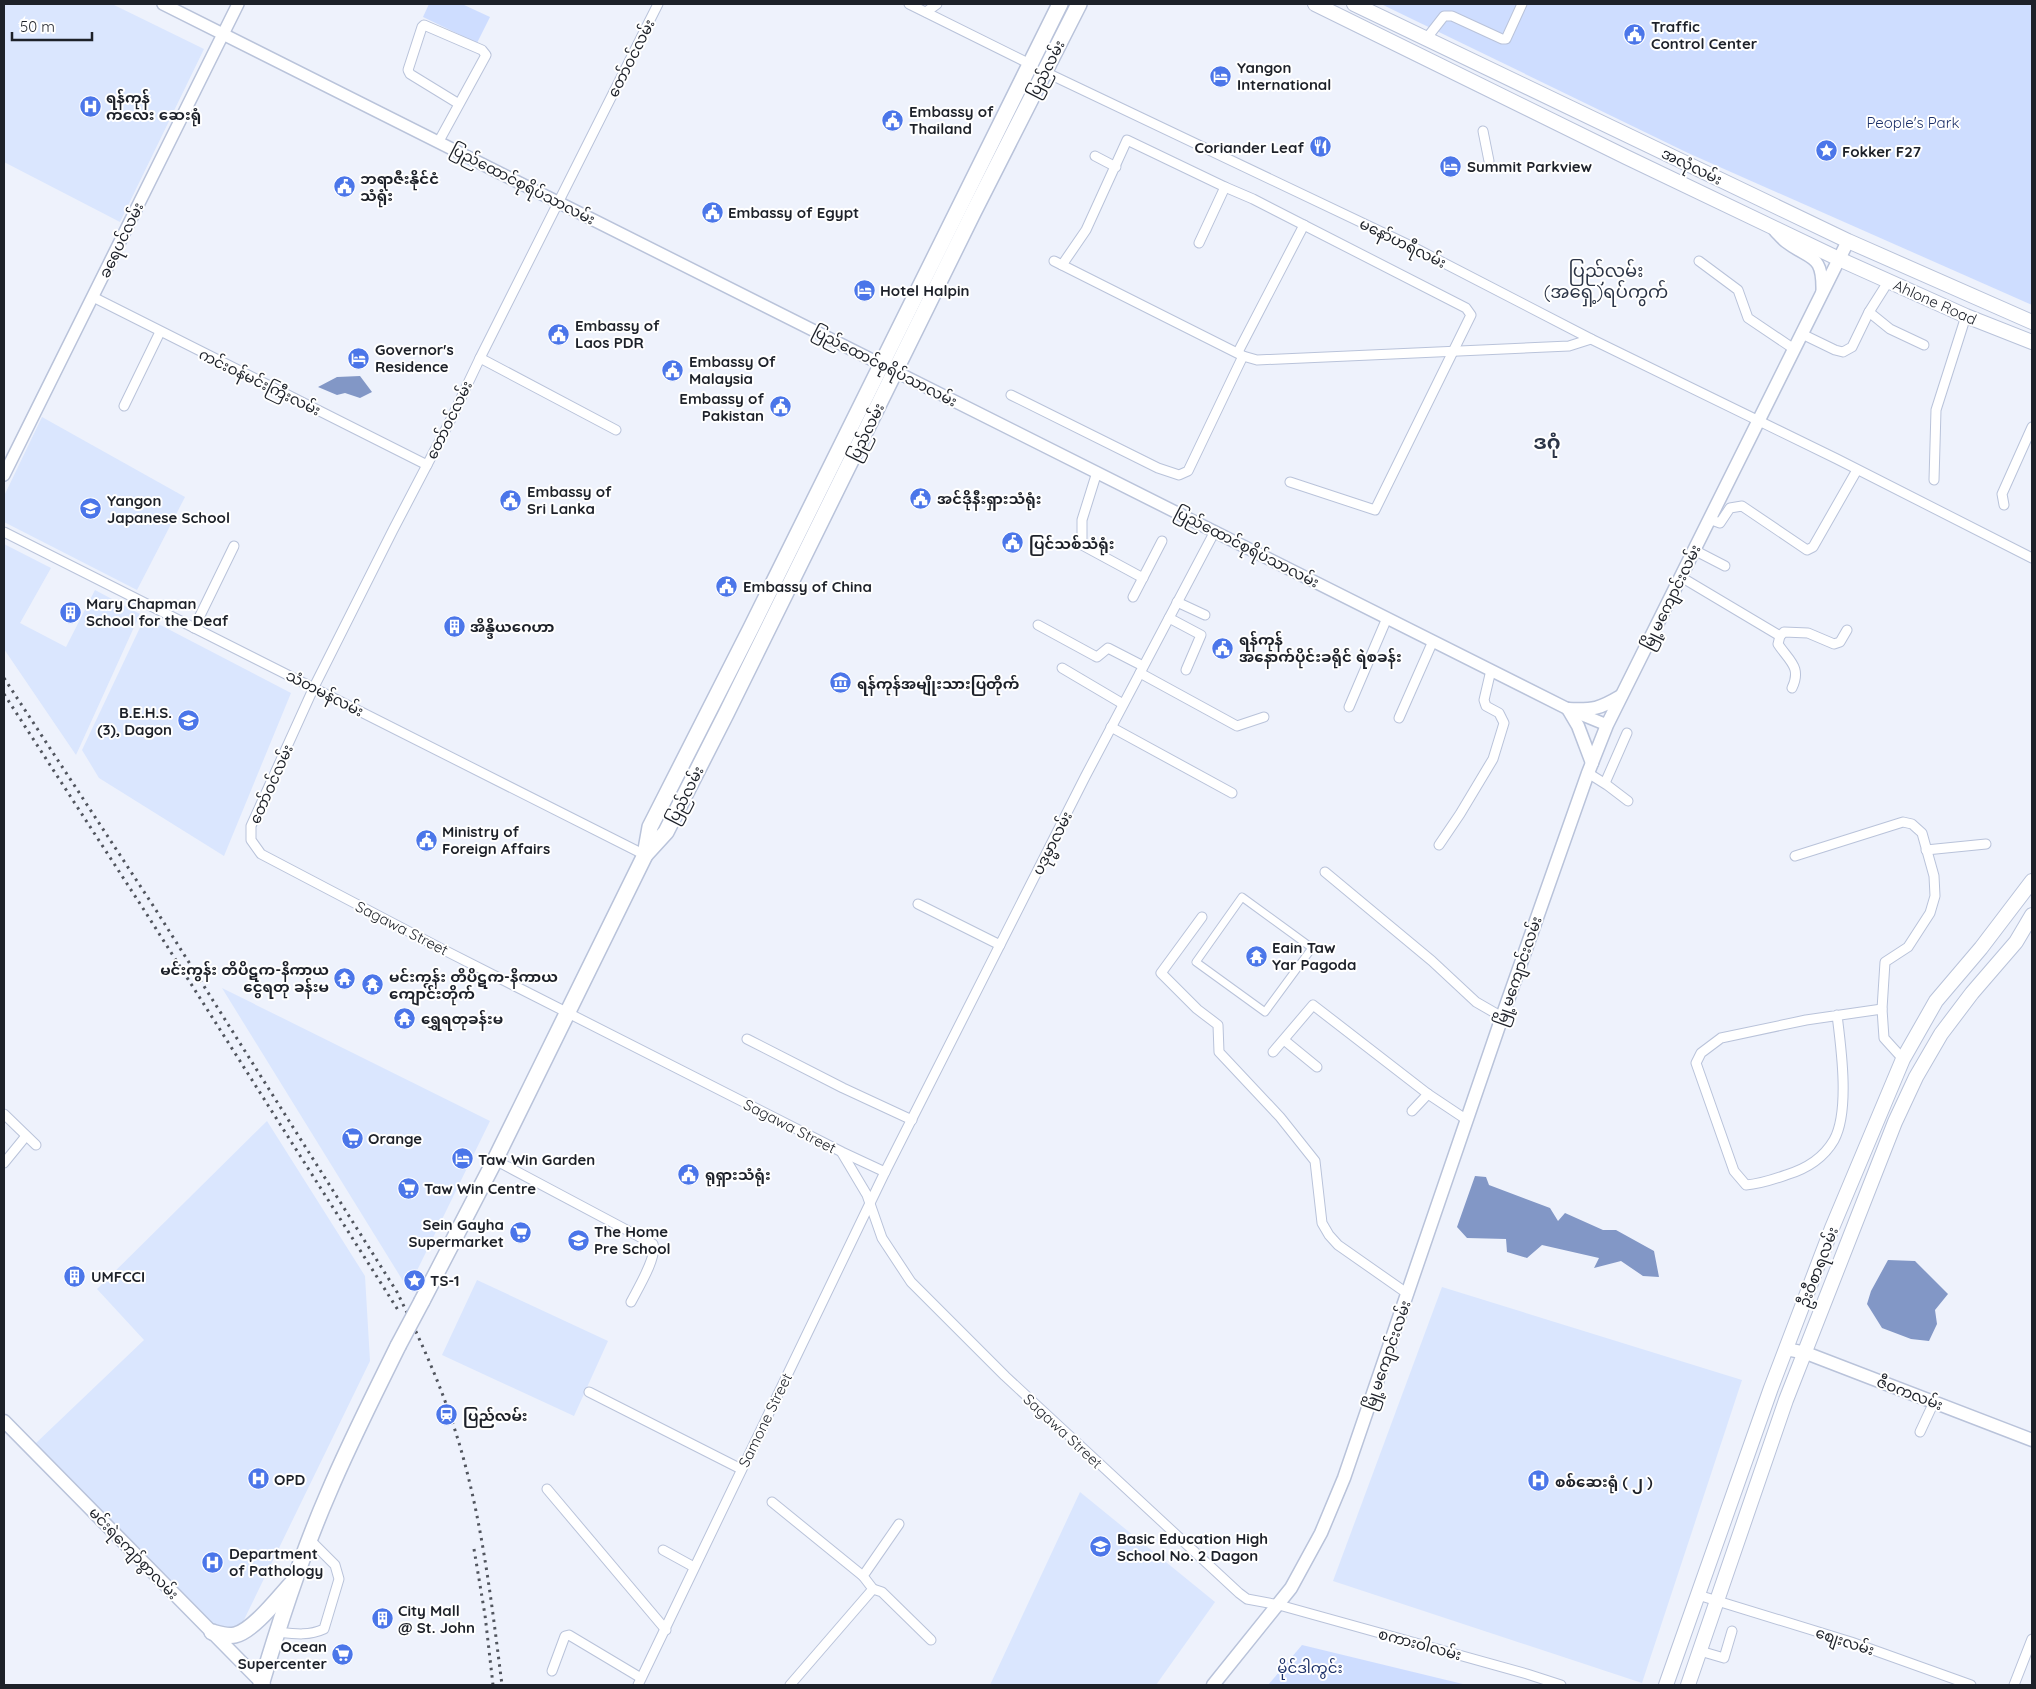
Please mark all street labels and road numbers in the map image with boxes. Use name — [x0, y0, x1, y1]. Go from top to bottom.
street label: တော်ဝင်လမ်း — [603, 16, 659, 100]
street label: ပြည်လမ်း — [1023, 37, 1071, 102]
street label: ပြည်ထောင်စုရိပ်သာလမ်း — [446, 139, 598, 231]
street label: အလုံလမ်း — [1657, 143, 1725, 192]
street label: ခရေပင်လမ်း — [95, 199, 150, 282]
street label: မနော်ဟရီလမ်း — [1355, 214, 1449, 275]
street label: Ahlone Road — [1890, 275, 1980, 329]
street label: ပြည်ထောင်စုရိပ်သာလမ်း — [808, 321, 960, 413]
street label: ကင်းဝန်မင်းကြီးလမ်း — [195, 344, 324, 422]
street label: တော်ဝင်လမ်း — [422, 378, 476, 462]
street label: ပြည်လမ်း — [844, 400, 891, 466]
street label: ပြည်ထောင်စုရိပ်သာလမ်း — [1170, 502, 1322, 594]
street label: မြို့မကျောင်းလမ်း — [1637, 541, 1707, 654]
street label: သံတမန်လမ်း — [282, 665, 367, 723]
street label: တော်ဝင်လမ်း — [245, 741, 297, 827]
street label: ပြည်လမ်း — [662, 763, 710, 828]
street label: ပဒုမ္မာလမ်း — [1028, 808, 1079, 880]
street label: Sagawa Street — [353, 897, 451, 959]
street label: မြို့မကျောင်းလမ်း — [1490, 914, 1548, 1029]
street label: Sagawa Street — [741, 1095, 839, 1157]
street label: ဦးဝီစာရလမ်း — [1794, 1224, 1845, 1311]
street label: မြို့မကျောင်းလမ်း — [1359, 1298, 1417, 1413]
street label: Samone Street — [734, 1370, 796, 1470]
street label: ဇီဝကလမ်း — [1874, 1372, 1946, 1414]
street label: Sagawa Street — [1019, 1389, 1107, 1473]
street label: မင်းရဲကျော်စွာလမ်း — [83, 1503, 183, 1605]
street label: စျေးလမ်း — [1812, 1623, 1877, 1662]
street label: စကားဝါလမ်း — [1376, 1624, 1464, 1664]

